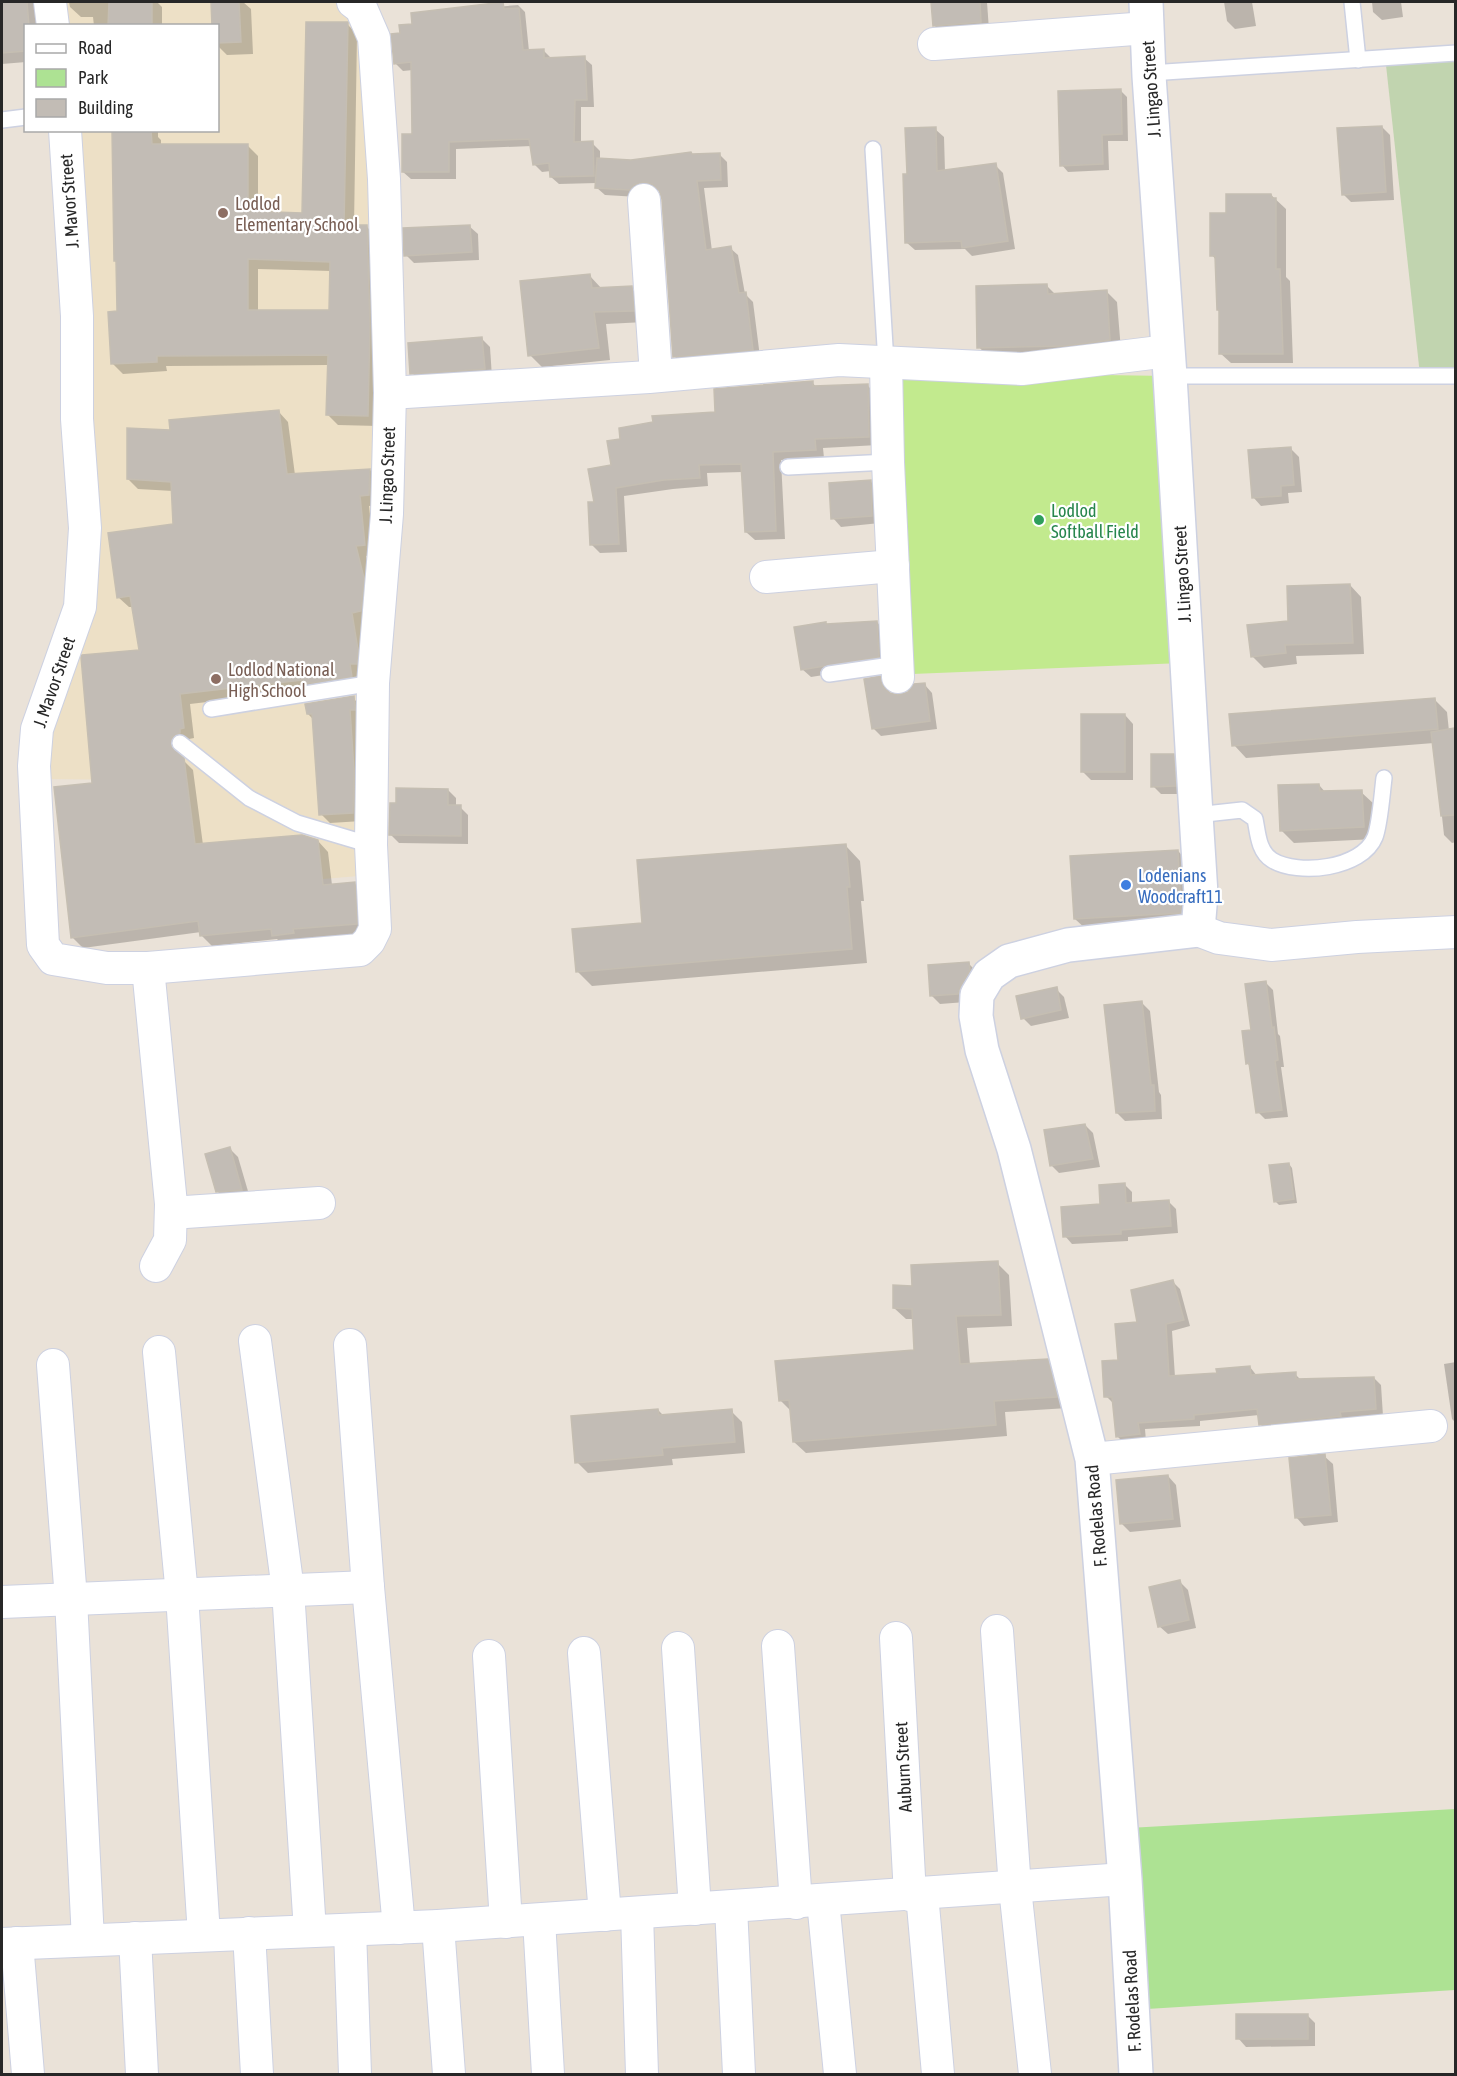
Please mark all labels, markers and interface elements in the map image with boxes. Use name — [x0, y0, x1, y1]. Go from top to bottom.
legend — [24, 24, 219, 132]
text: Road — [78, 37, 112, 58]
street label: J. Lingao Street — [1137, 40, 1165, 138]
text: Park — [78, 67, 108, 88]
text: Building — [78, 97, 133, 118]
street label: J. Mavor Street — [55, 153, 83, 249]
place label: Lodlod Elementary School — [235, 193, 359, 235]
marker: Lodlod Elementary School — [216, 206, 230, 220]
street label: J. Lingao Street — [375, 426, 399, 524]
place label: Lodlod Softball Field — [1051, 500, 1139, 542]
marker: Lodlod Softball Field — [1032, 513, 1046, 527]
street label: J. Lingao Street — [1169, 525, 1195, 623]
street label: J. Mavor Street — [29, 634, 79, 730]
place label: Lodlod National High School — [228, 659, 335, 701]
marker: Lodlod National High School — [209, 672, 223, 686]
place label: Lodenians Woodcraft11 — [1138, 865, 1223, 907]
marker: Lodenians Woodcraft11 — [1119, 878, 1133, 892]
street label: F. Rodelas Road — [1081, 1464, 1111, 1568]
street label: Auburn Street — [890, 1721, 916, 1813]
street label: F. Rodelas Road — [1119, 1949, 1145, 2053]

